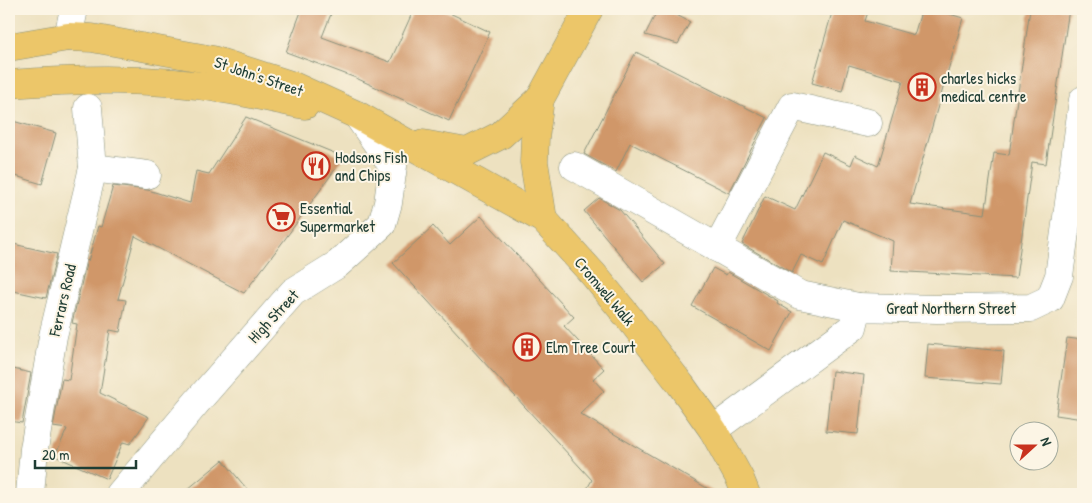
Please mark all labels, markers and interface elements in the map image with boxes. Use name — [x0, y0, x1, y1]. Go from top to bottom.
street label: St John's Street — [212, 51, 307, 102]
place label: charles hicks medical centre — [941, 67, 1027, 107]
building icon: charles hicks medical centre — [907, 72, 937, 102]
place label: Hodsons Fish and Chips — [335, 146, 408, 186]
restaurant icon: Hodsons Fish and Chips — [301, 151, 331, 181]
place label: Essential Supermarket — [300, 197, 375, 237]
supermarket icon: Essential Supermarket — [266, 202, 296, 232]
street label: Cromwell Walk — [570, 252, 641, 330]
street label: Ferrars Road — [43, 262, 81, 339]
street label: High Street — [243, 284, 304, 348]
street label: Great Northern Street — [886, 297, 1016, 319]
building icon: Elm Tree Court — [512, 332, 542, 362]
place label: Elm Tree Court — [546, 336, 636, 358]
north arrow — [1010, 420, 1060, 470]
text: N — [1036, 434, 1057, 449]
scale bar — [35, 438, 136, 470]
text: 20 m — [42, 444, 69, 465]

